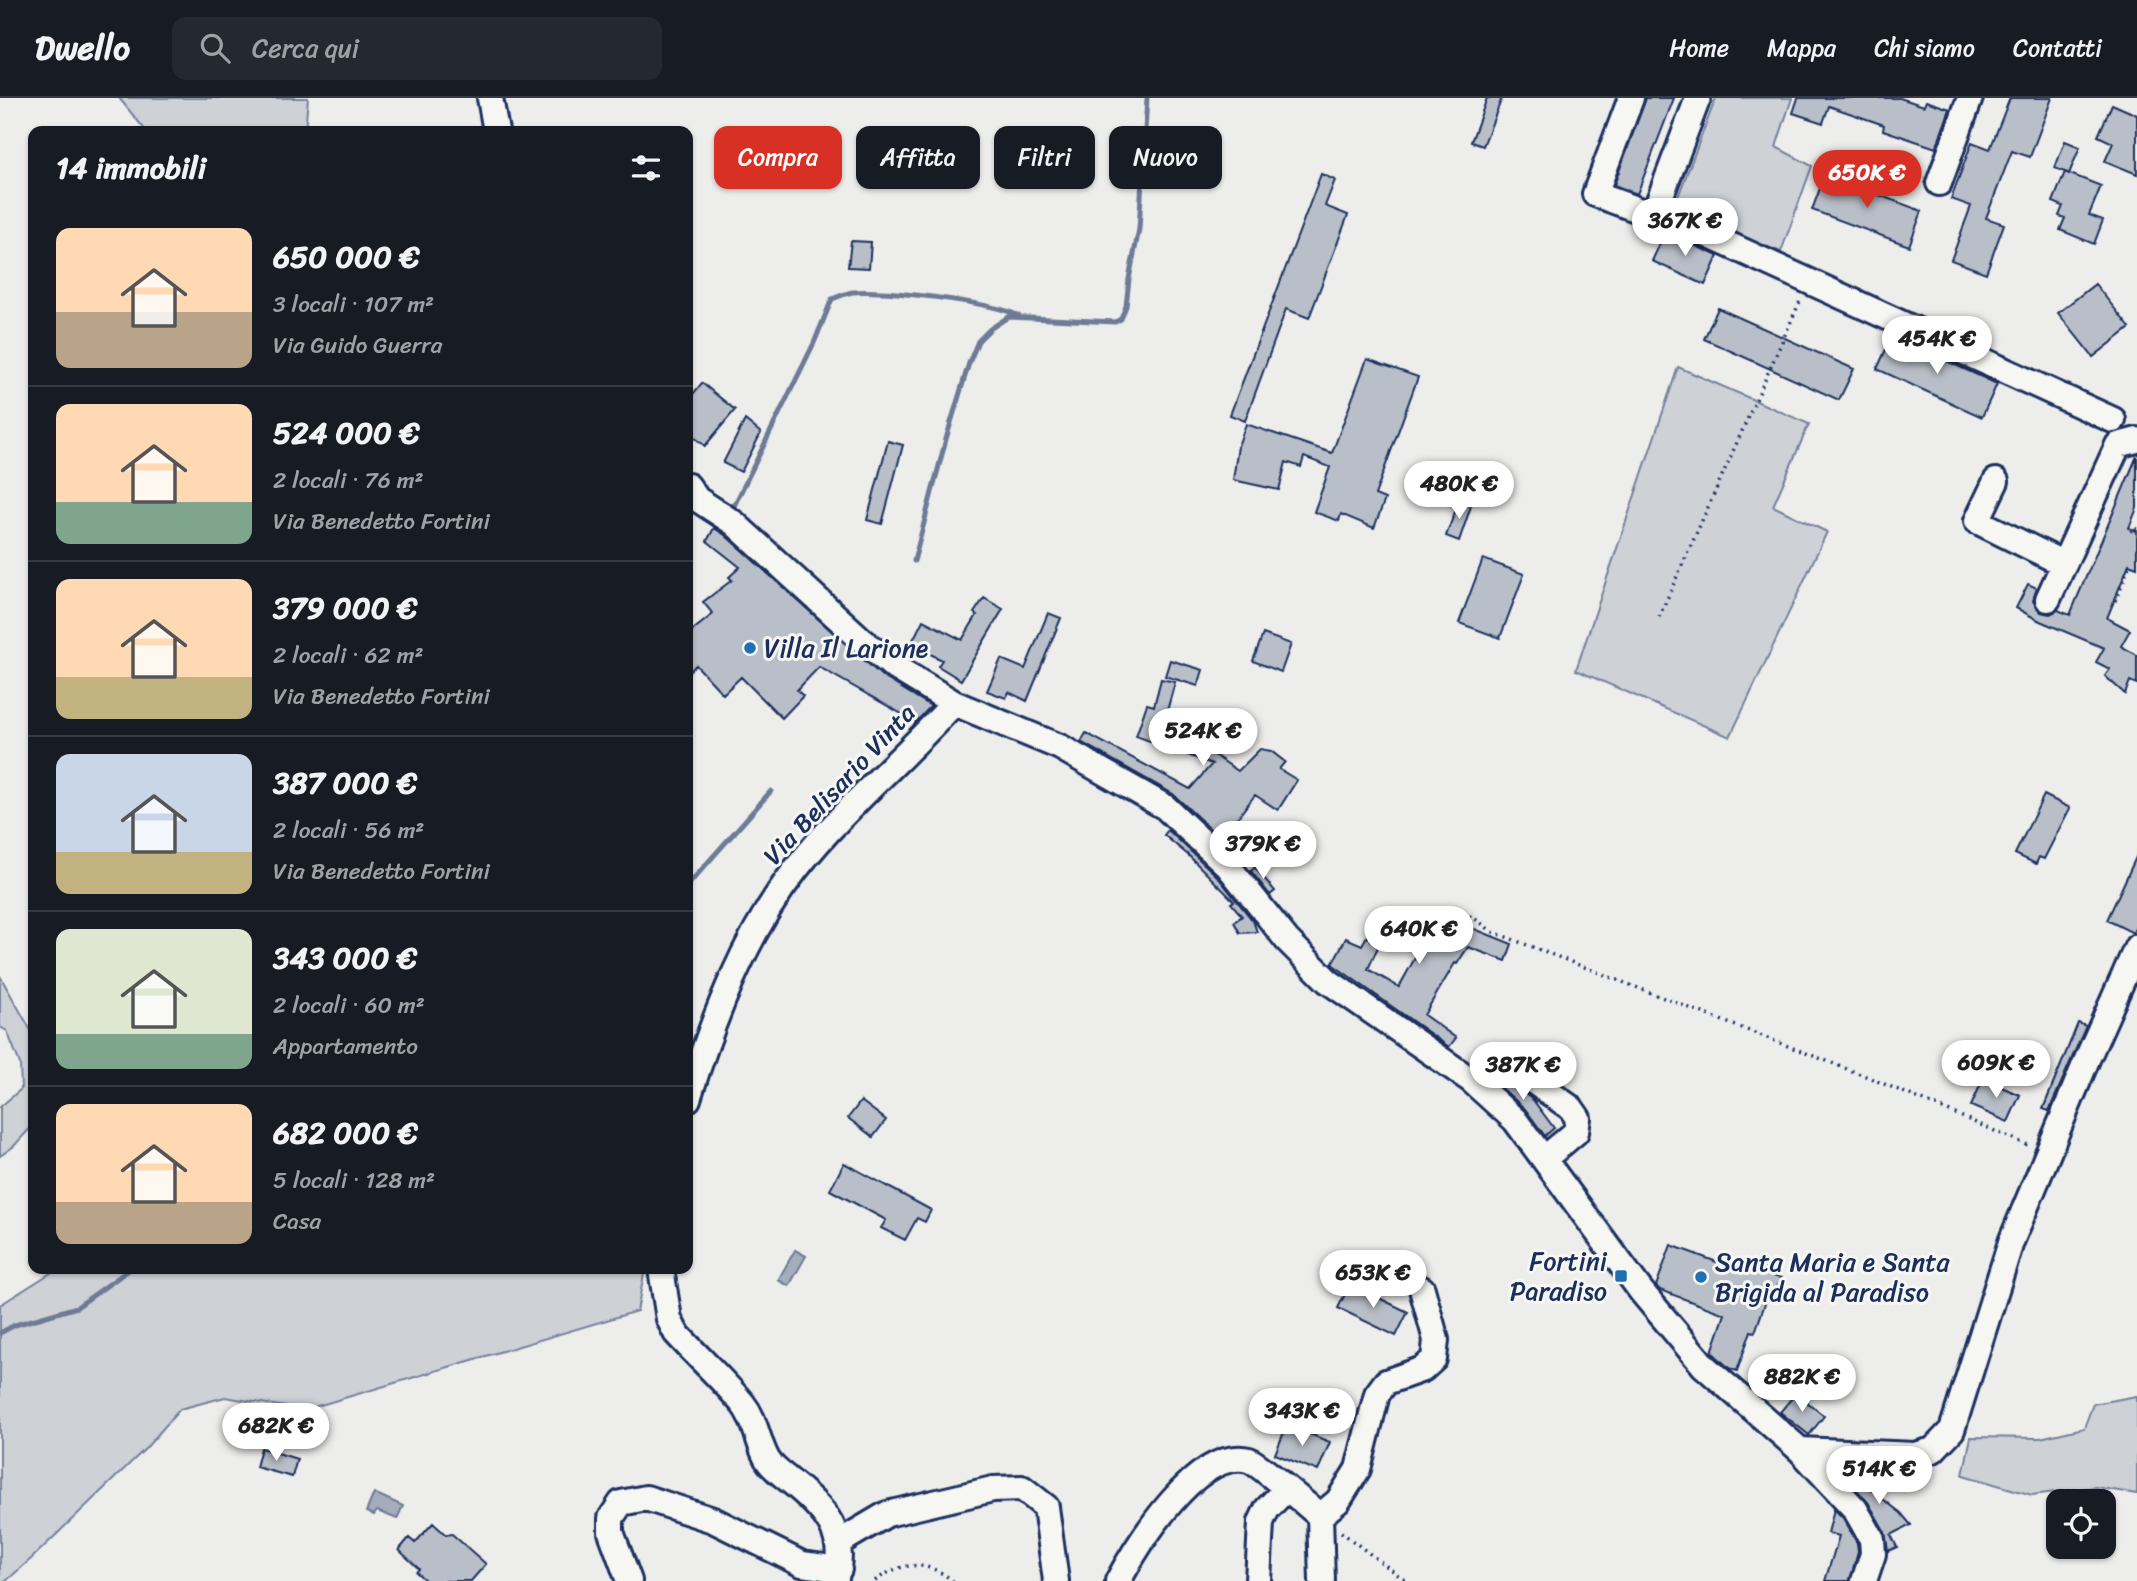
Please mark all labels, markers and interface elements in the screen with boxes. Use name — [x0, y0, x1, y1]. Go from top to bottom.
search box — [172, 17, 662, 80]
text: Dwello — [35, 19, 130, 77]
text: Cerca qui — [252, 25, 359, 71]
text: Home — [1669, 27, 1729, 69]
text: Mappa — [1767, 27, 1836, 69]
text: Chi siamo — [1874, 27, 1975, 69]
text: Contatti — [2013, 27, 2102, 69]
icon: search — [196, 29, 234, 67]
chip: Compra — [714, 126, 842, 189]
chip: Affitta — [856, 126, 980, 189]
chip: Filtri — [994, 126, 1095, 189]
chip: Nuovo — [1109, 126, 1222, 189]
text: 14 immobili — [56, 141, 206, 195]
icon: filters — [627, 149, 665, 187]
pin: 650K € — [1810, 150, 1924, 210]
text: 650K € — [1829, 152, 1905, 193]
pin: 367K € — [1628, 198, 1742, 258]
text: 367K € — [1648, 200, 1722, 241]
text: 650 000 € — [273, 230, 420, 284]
icon: home — [112, 256, 196, 340]
text: 3 locali · 107 m² — [273, 284, 434, 325]
pin: 454K € — [1880, 316, 1994, 376]
text: 454K € — [1898, 318, 1976, 359]
text: Via Guido Guerra — [273, 325, 442, 366]
text: 524 000 € — [273, 406, 420, 460]
icon: home — [112, 432, 196, 516]
text: 2 locali · 76 m² — [273, 460, 423, 501]
pin: 480K € — [1402, 462, 1516, 521]
text: 480K € — [1420, 463, 1498, 504]
text: Via Benedetto Fortini — [273, 501, 490, 542]
text: 379 000 € — [273, 581, 417, 635]
icon: home — [112, 607, 196, 691]
place label: Villa Il Larione — [764, 625, 929, 671]
text: 2 locali · 62 m² — [273, 635, 424, 676]
marker: Villa Il Larione — [742, 640, 758, 656]
text: Via Benedetto Fortini — [273, 676, 490, 717]
street label: Via Belisario Vinta — [751, 692, 927, 876]
pin: 524K € — [1146, 708, 1260, 768]
text: 524K € — [1165, 710, 1241, 751]
text: 387 000 € — [273, 756, 417, 810]
icon: home — [112, 782, 196, 866]
text: 2 locali · 56 m² — [273, 810, 424, 851]
pin: 379K € — [1206, 822, 1320, 881]
text: 379K € — [1225, 823, 1301, 864]
text: Via Benedetto Fortini — [273, 851, 490, 892]
pin: 640K € — [1362, 906, 1476, 966]
text: 640K € — [1380, 908, 1458, 949]
text: 343 000 € — [273, 931, 417, 985]
icon: home — [112, 957, 196, 1041]
text: 2 locali · 60 m² — [273, 985, 425, 1026]
text: Appartamento — [273, 1026, 418, 1067]
pin: 609K € — [1939, 1040, 2053, 1100]
pin: 387K € — [1466, 1042, 1580, 1102]
text: 609K € — [1958, 1042, 2034, 1083]
text: 387K € — [1486, 1044, 1560, 1085]
text: 682 000 € — [273, 1106, 418, 1160]
icon: home — [112, 1132, 196, 1216]
text: 5 locali · 128 m² — [273, 1160, 435, 1201]
text: Casa — [273, 1201, 321, 1242]
place label: Fortini Paradiso — [1510, 1238, 1608, 1314]
place label: Santa Maria e Santa Brigida al Paradiso — [1715, 1239, 1951, 1315]
pin: 653K € — [1316, 1250, 1430, 1310]
text: 653K € — [1336, 1252, 1410, 1293]
marker: Fortini Paradiso — [1613, 1268, 1629, 1284]
marker: Santa Maria e Santa Brigida al Paradiso — [1693, 1269, 1709, 1285]
pin: 882K € — [1745, 1354, 1859, 1414]
text: 882K € — [1764, 1356, 1840, 1397]
pin: 343K € — [1245, 1388, 1359, 1448]
text: 343K € — [1265, 1390, 1339, 1431]
pin: 682K € — [219, 1404, 333, 1463]
text: 682K € — [238, 1405, 314, 1446]
pin: 514K € — [1822, 1446, 1936, 1506]
text: 514K € — [1842, 1448, 1916, 1489]
map controls — [2046, 1489, 2116, 1559]
button: locate — [2046, 1489, 2116, 1559]

